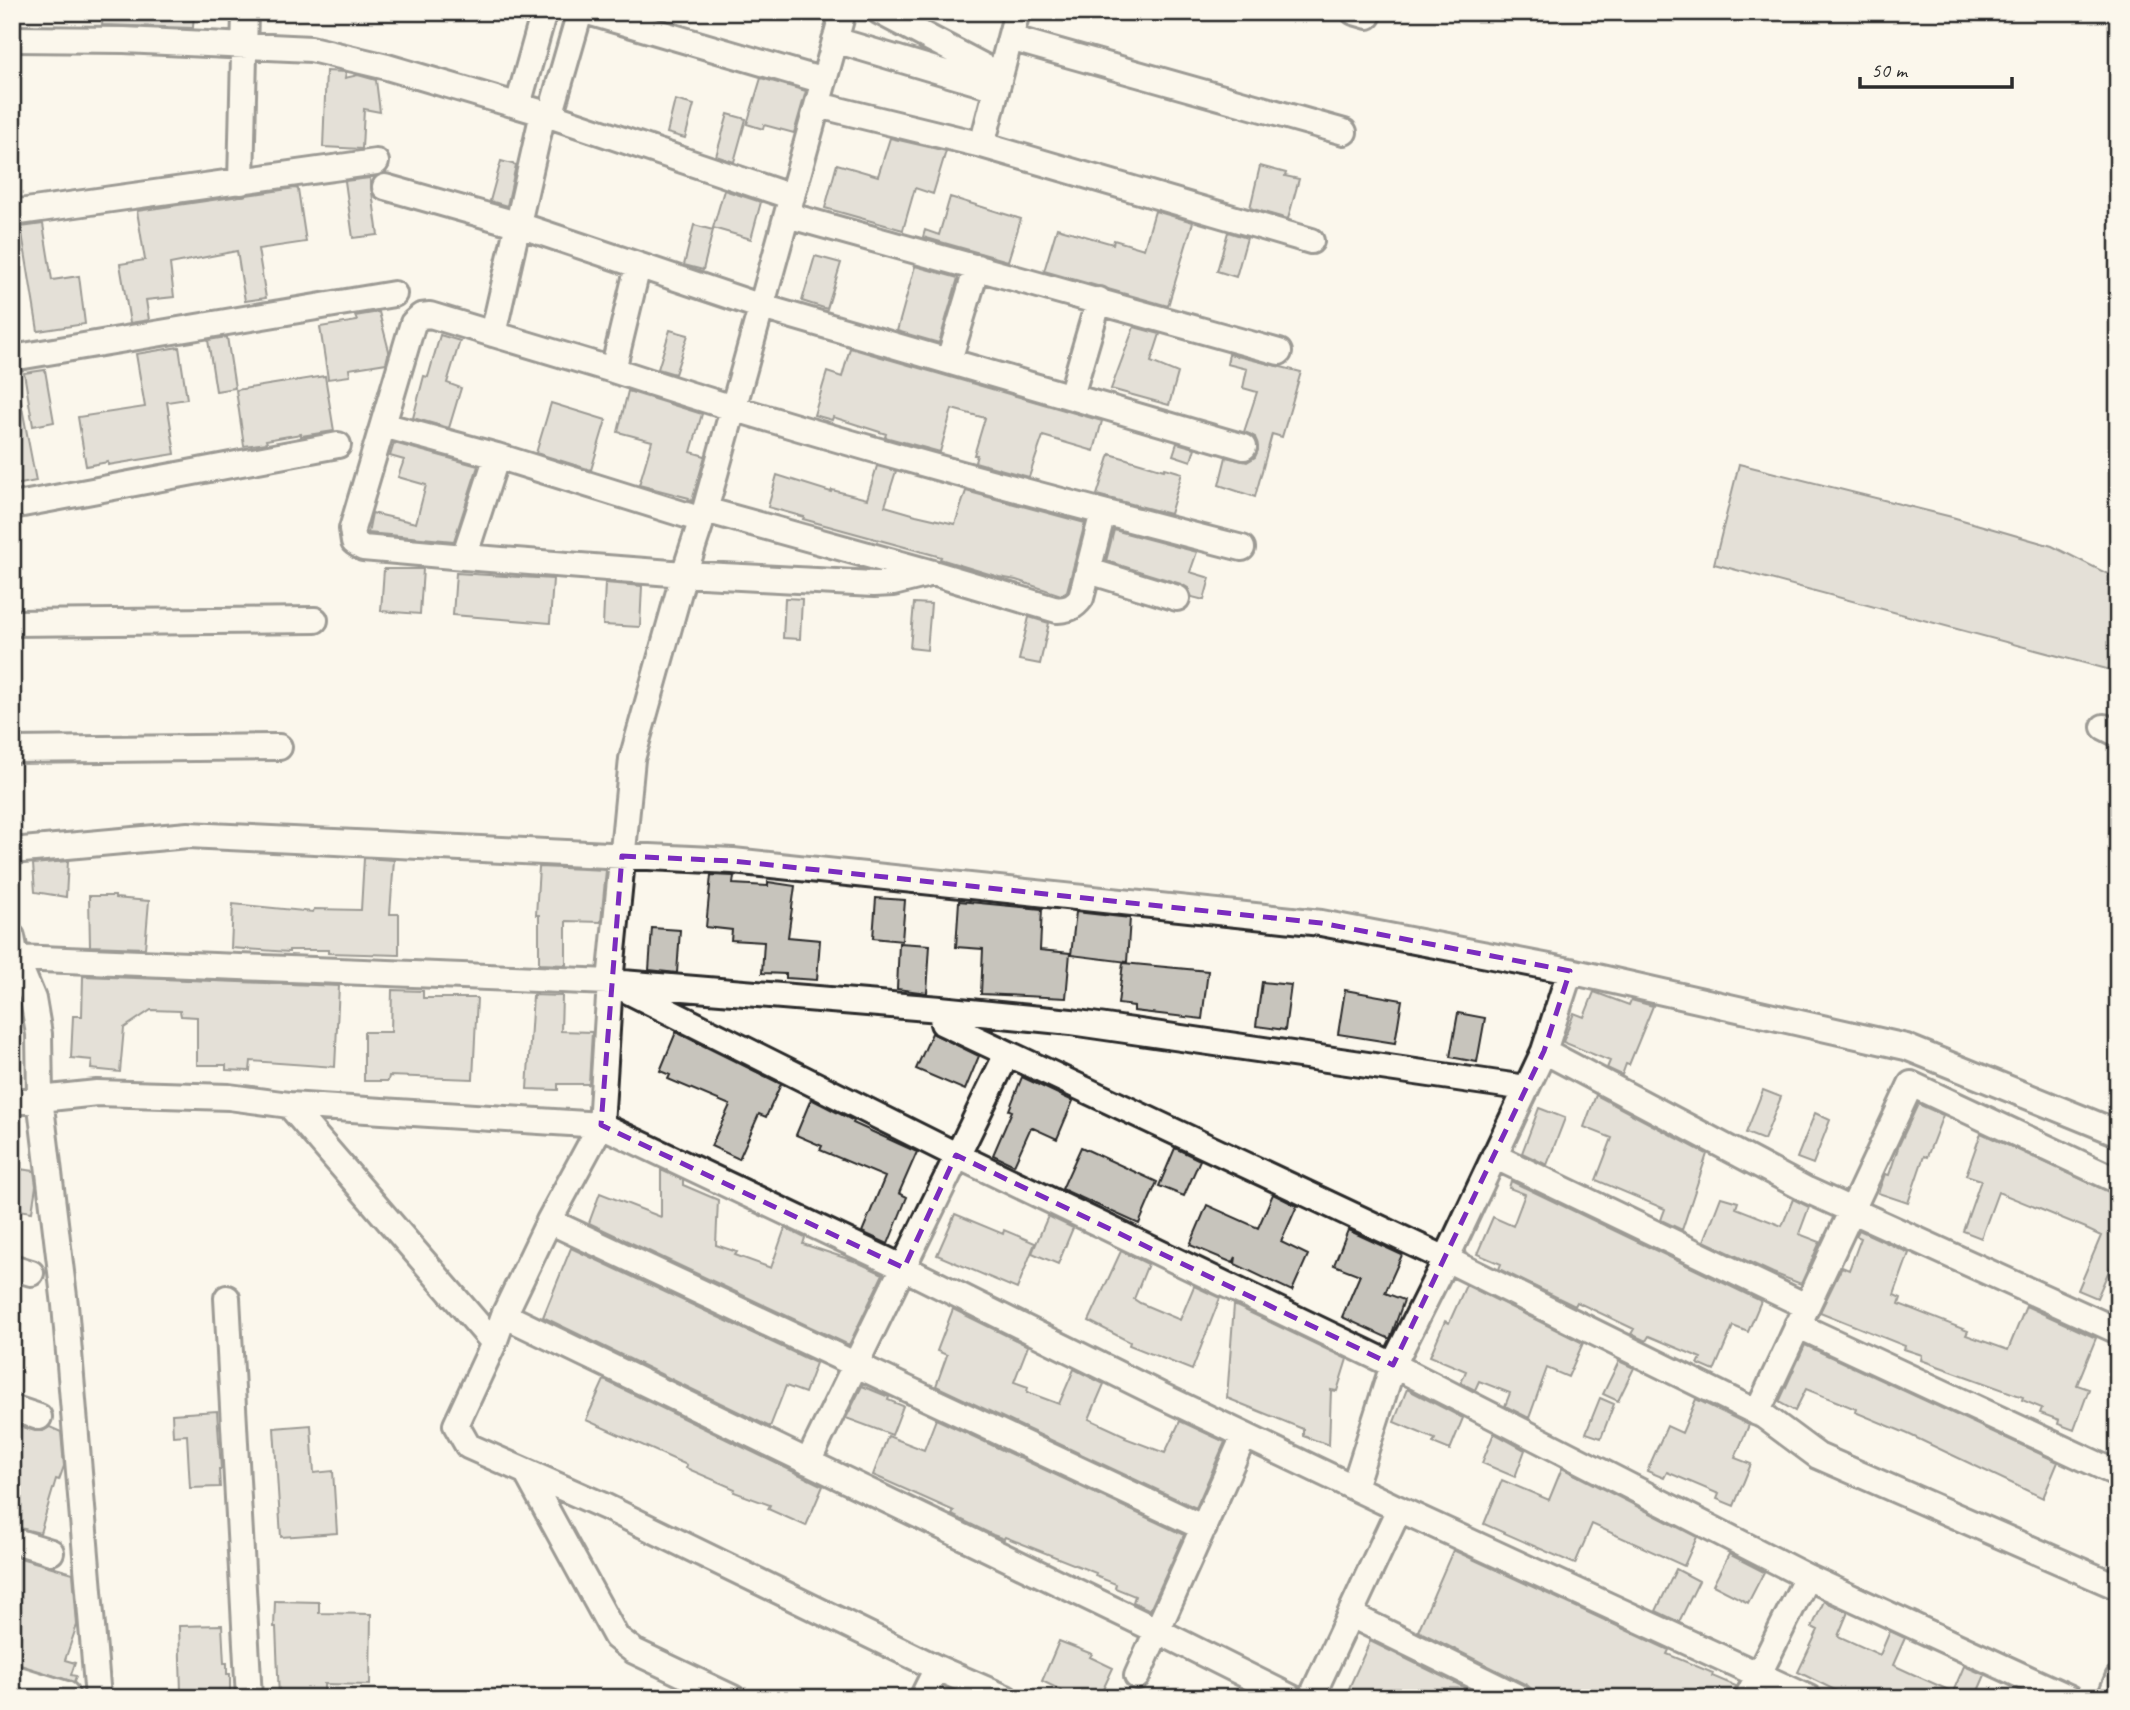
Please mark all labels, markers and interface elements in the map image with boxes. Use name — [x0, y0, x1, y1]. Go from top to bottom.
scale bar — [1860, 46, 2013, 90]
text: 50 m — [1871, 57, 1909, 83]

